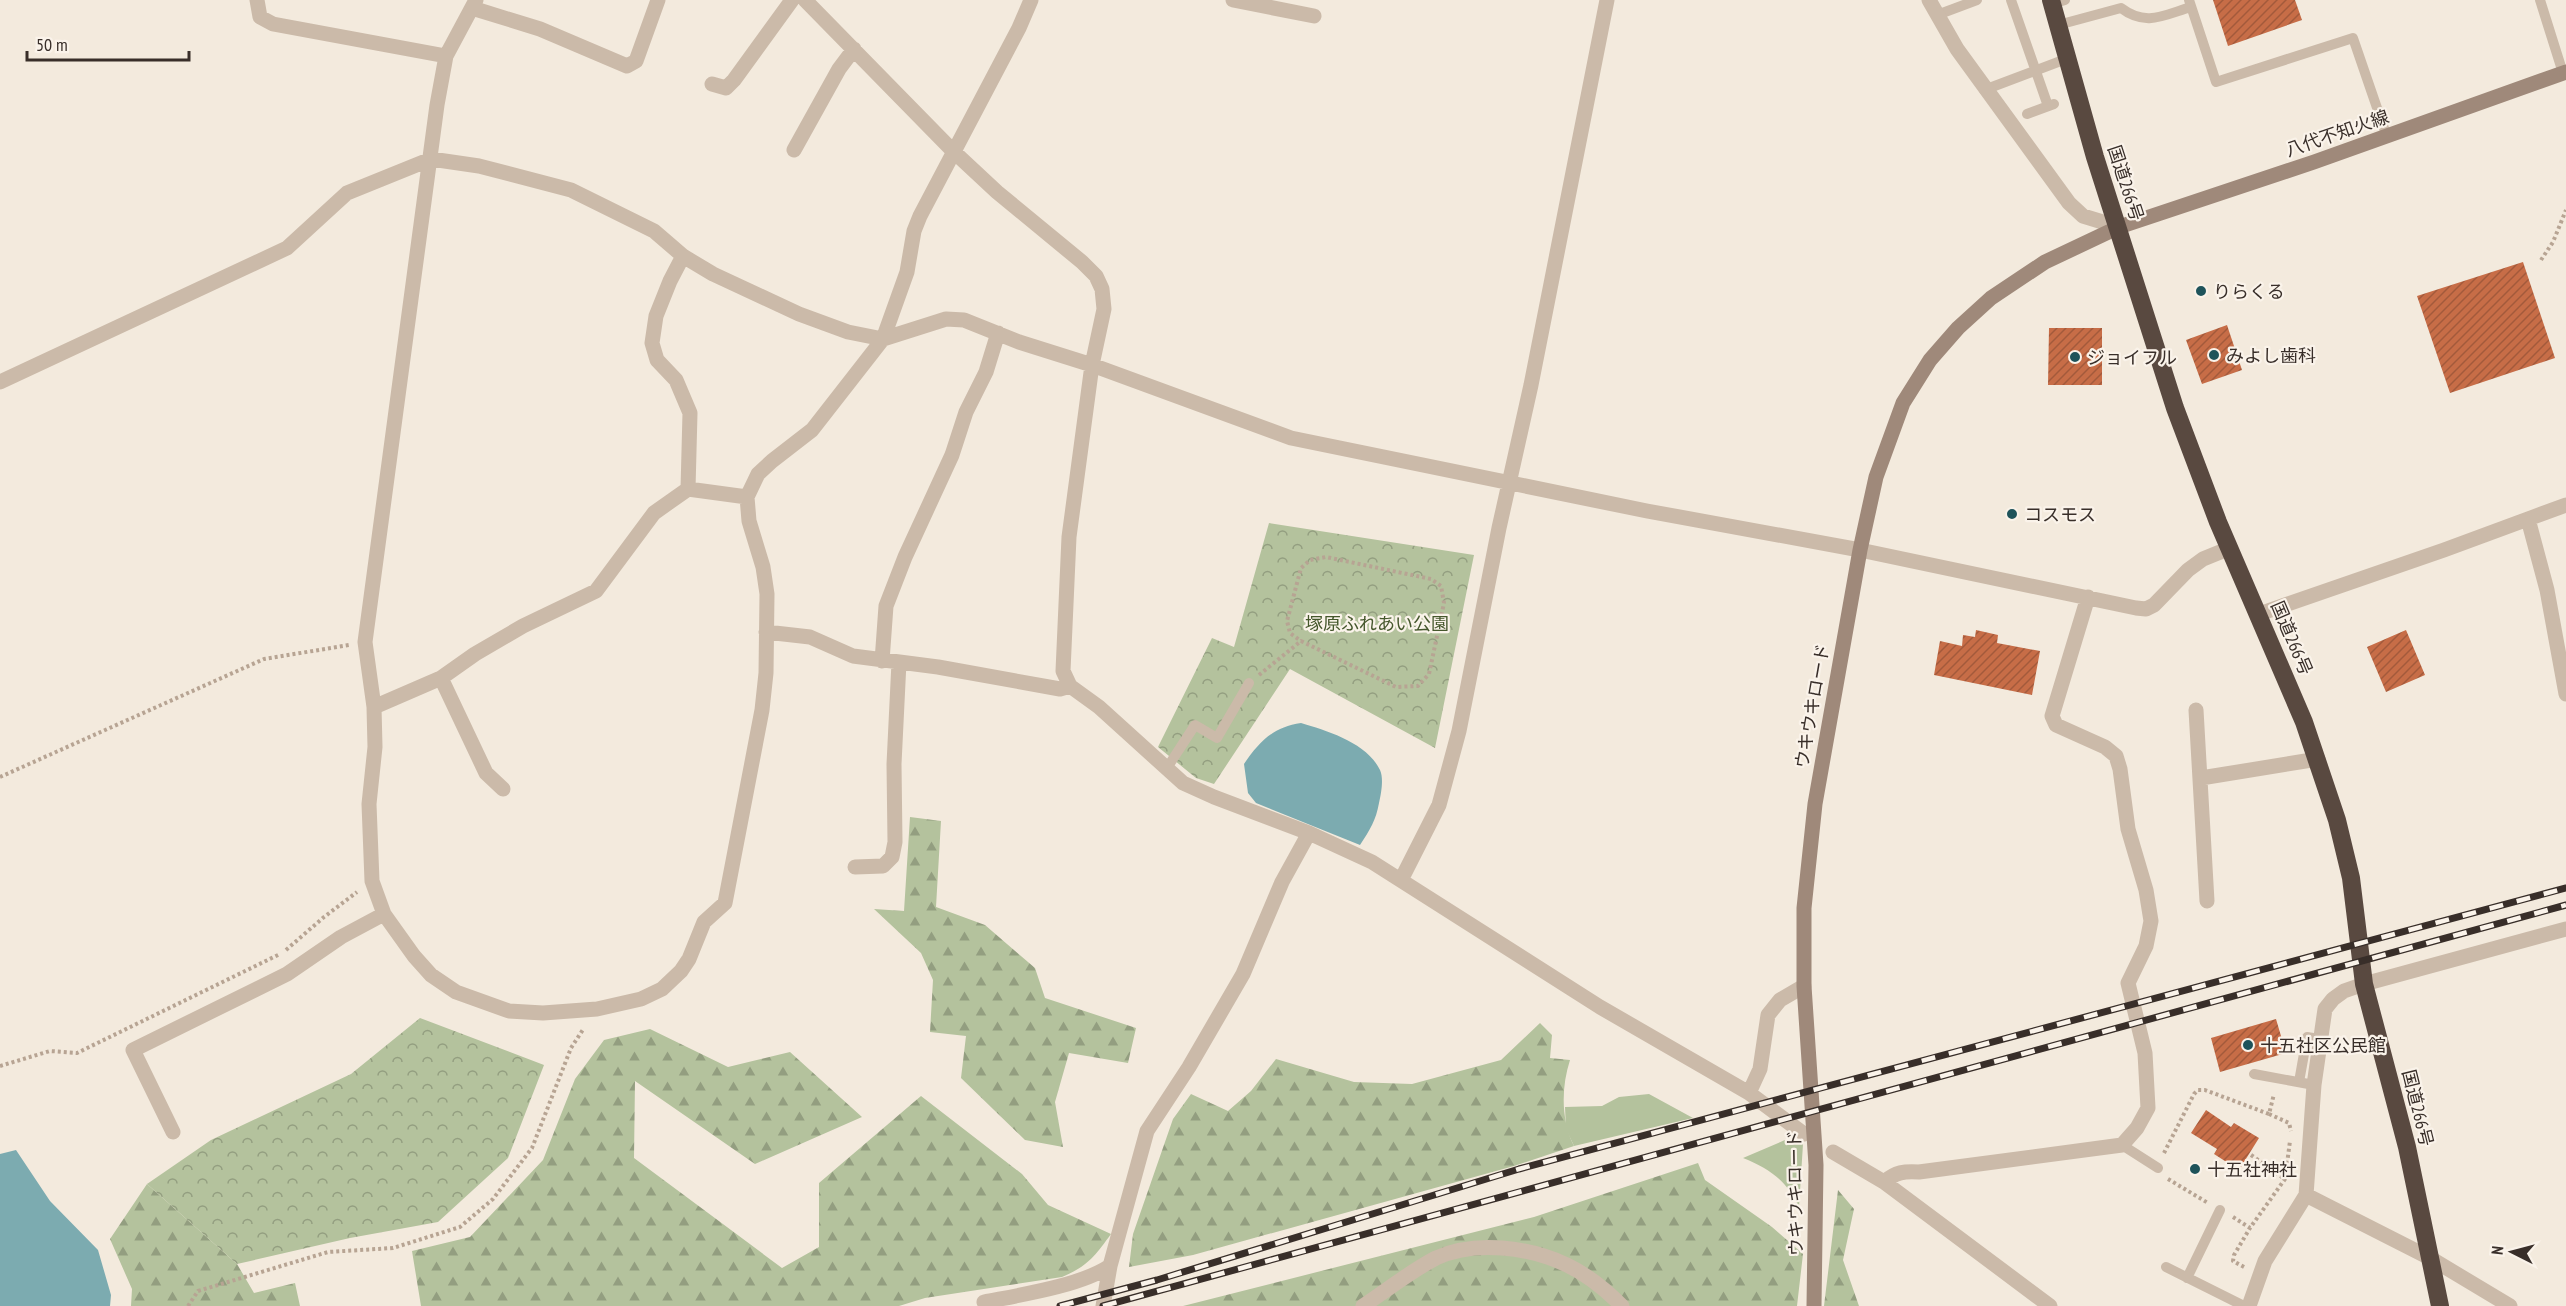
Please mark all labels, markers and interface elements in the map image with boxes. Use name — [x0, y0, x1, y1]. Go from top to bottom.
scale bar — [27, 24, 189, 62]
text: 50 m — [36, 33, 68, 56]
street label: 八代不知火線 — [2282, 105, 2392, 161]
street label: 国道266号 — [2103, 142, 2149, 224]
place label: りらくる — [2213, 280, 2285, 303]
marker: りらくる — [2194, 284, 2208, 298]
place label: みよし歯科 — [2226, 344, 2316, 367]
place label: ジョイフル — [2087, 346, 2177, 369]
marker: みよし歯科 — [2207, 348, 2221, 362]
marker: ジョイフル — [2068, 350, 2082, 364]
place label: コスモス — [2024, 503, 2096, 526]
marker: コスモス — [2005, 507, 2019, 521]
street label: 国道266号 — [2266, 597, 2318, 679]
park label: 塚原ふれあい公園 — [1305, 612, 1449, 635]
street label: ウキウキロード — [1790, 642, 1834, 770]
place label: 十五社区公民館 — [2260, 1034, 2386, 1057]
marker: 十五社区公民館 — [2241, 1038, 2255, 1052]
street label: 国道266号 — [2397, 1067, 2439, 1149]
street label: ウキウキロード — [1782, 1130, 1808, 1256]
place label: 十五社神社 — [2207, 1158, 2297, 1181]
marker: 十五社神社 — [2188, 1162, 2202, 1176]
north arrow — [2482, 1222, 2542, 1282]
text: N — [2487, 1245, 2507, 1256]

